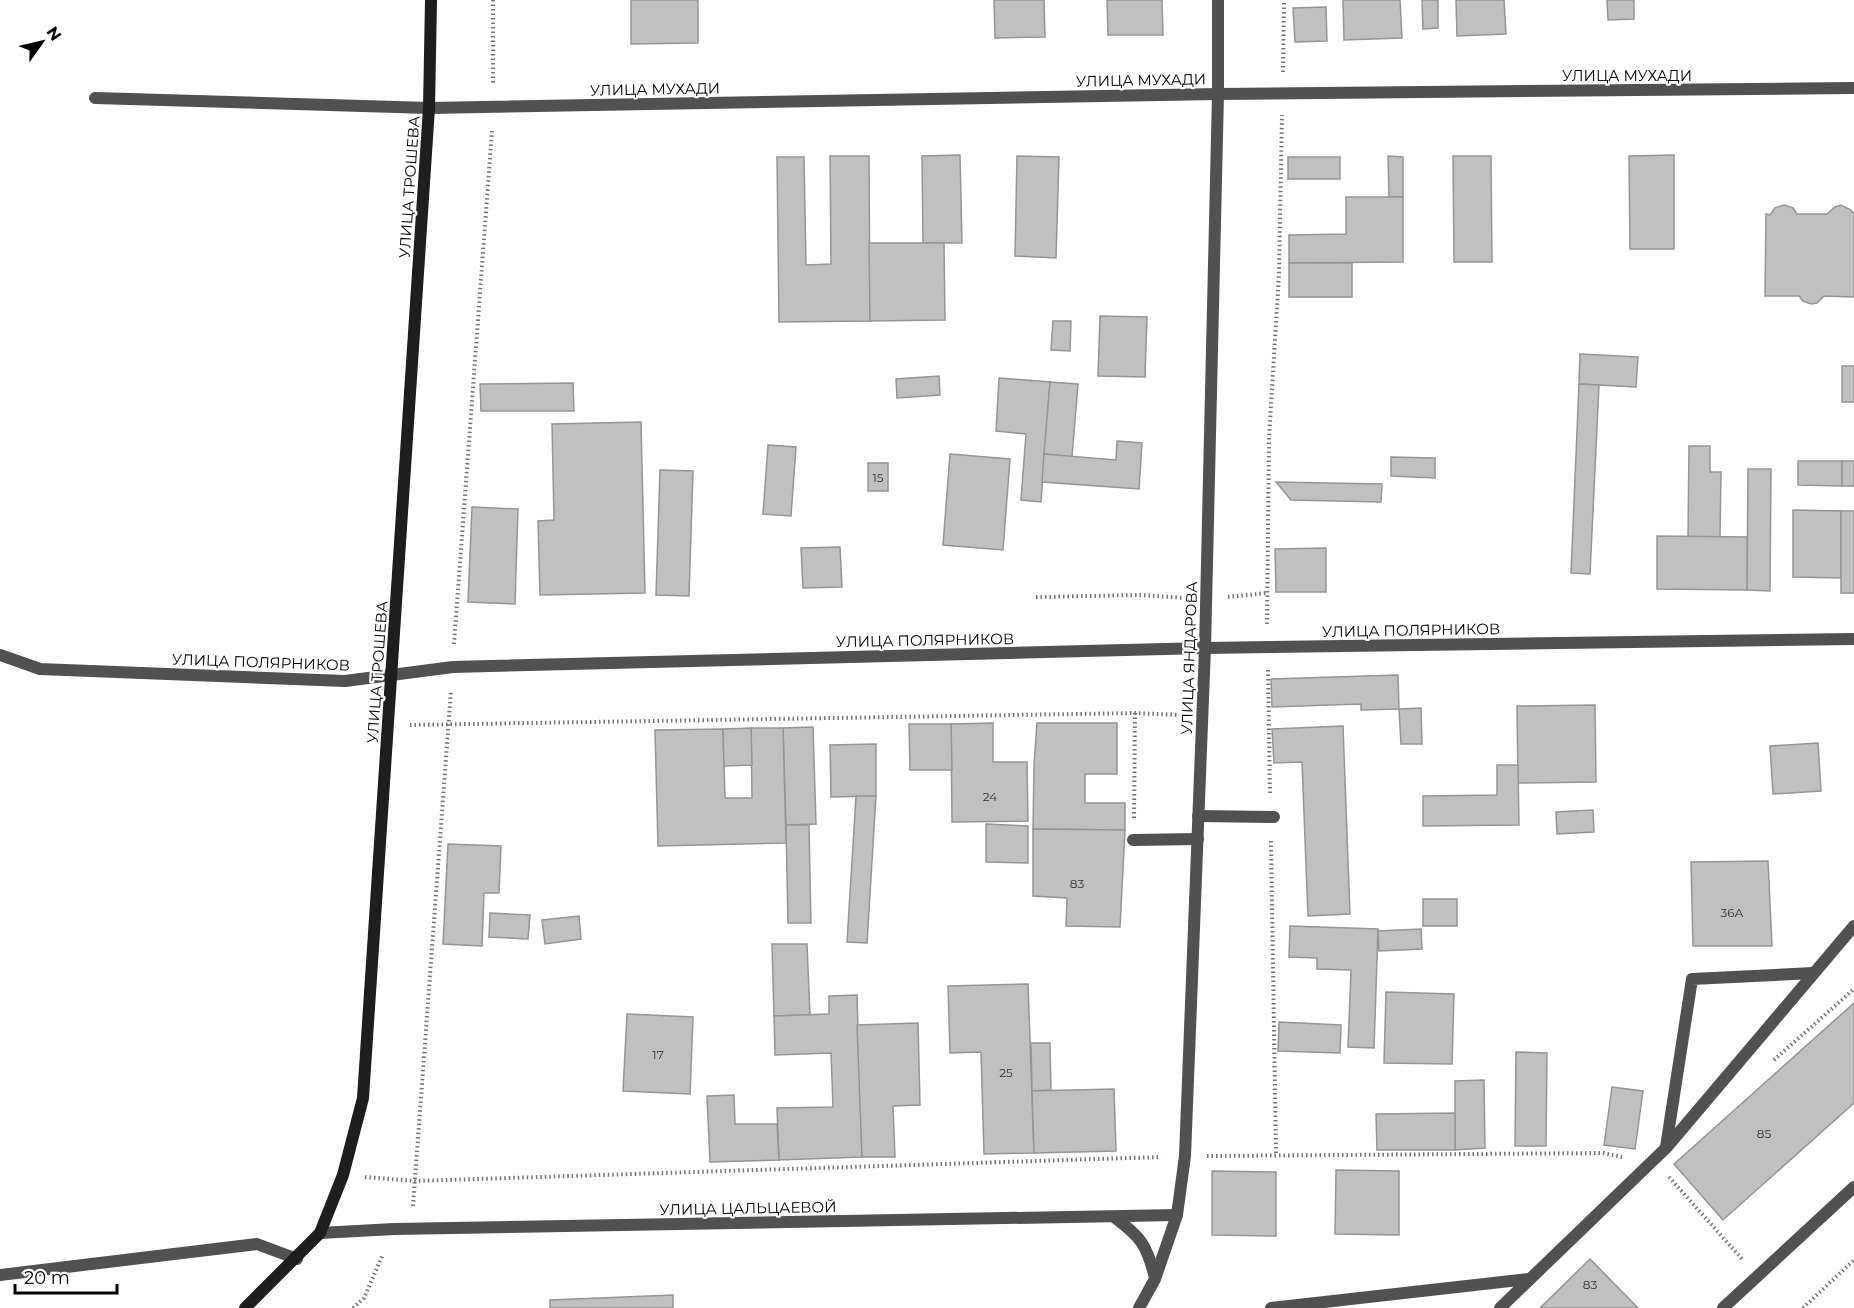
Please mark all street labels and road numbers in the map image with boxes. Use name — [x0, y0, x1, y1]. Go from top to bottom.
street label: УЛИЦА МУХАДИ — [1562, 66, 1692, 85]
street label: УЛИЦА МУХАДИ — [1076, 69, 1206, 91]
street label: УЛИЦА МУХАДИ — [590, 78, 720, 100]
street label: УЛИЦА ТРОШЕВА — [395, 115, 423, 259]
street label: УЛИЦА ЯНДАРОВА — [1177, 581, 1201, 735]
street label: УЛИЦА ТРОШЕВА — [363, 600, 391, 744]
street label: УЛИЦА ПОЛЯРНИКОВ — [1322, 619, 1500, 641]
street label: УЛИЦА ПОЛЯРНИКОВ — [836, 629, 1014, 651]
street label: УЛИЦА ПОЛЯРНИКОВ — [172, 649, 350, 675]
street label: УЛИЦА ЦАЛЬЦАЕВОЙ — [659, 1197, 837, 1219]

